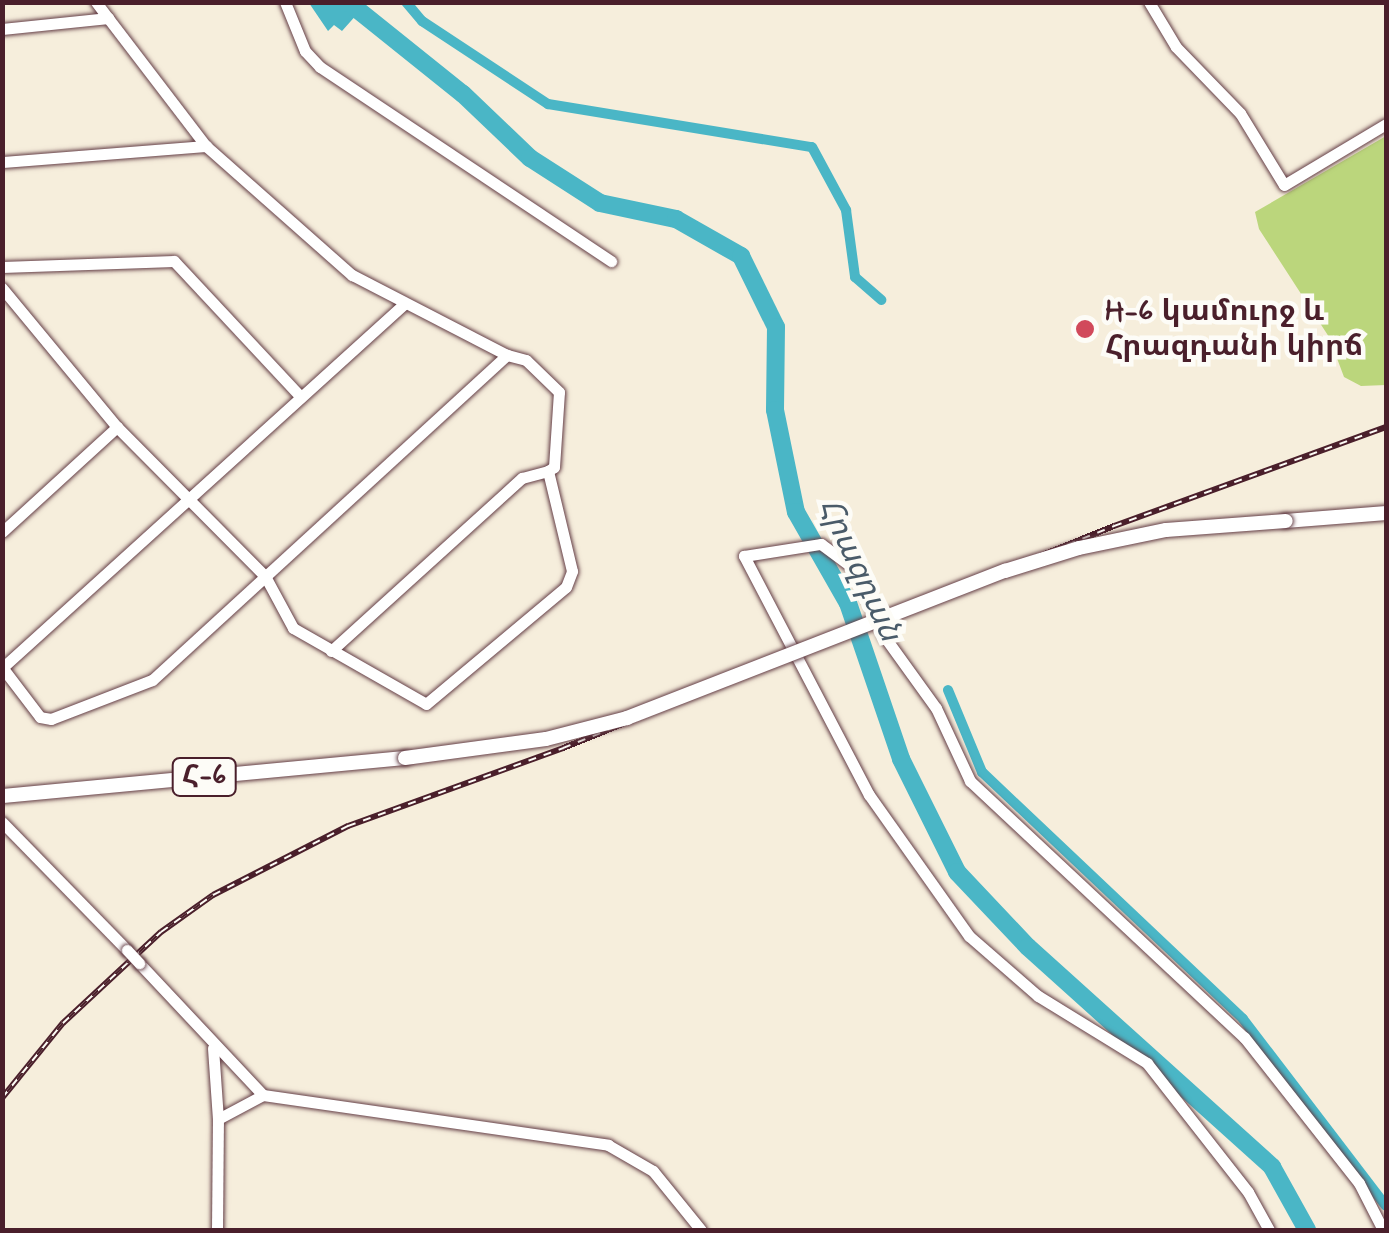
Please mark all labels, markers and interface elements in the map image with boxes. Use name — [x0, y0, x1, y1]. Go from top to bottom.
place label: H-6 կամուրջ և Հրազդանի կիրճ — [1105, 294, 1363, 364]
marker: H-6 կամուրջ և Հրազդանի կիրճ — [1074, 318, 1096, 340]
water label: Հրազդան — [809, 492, 909, 648]
road number: Հ-6 — [172, 754, 236, 800]

